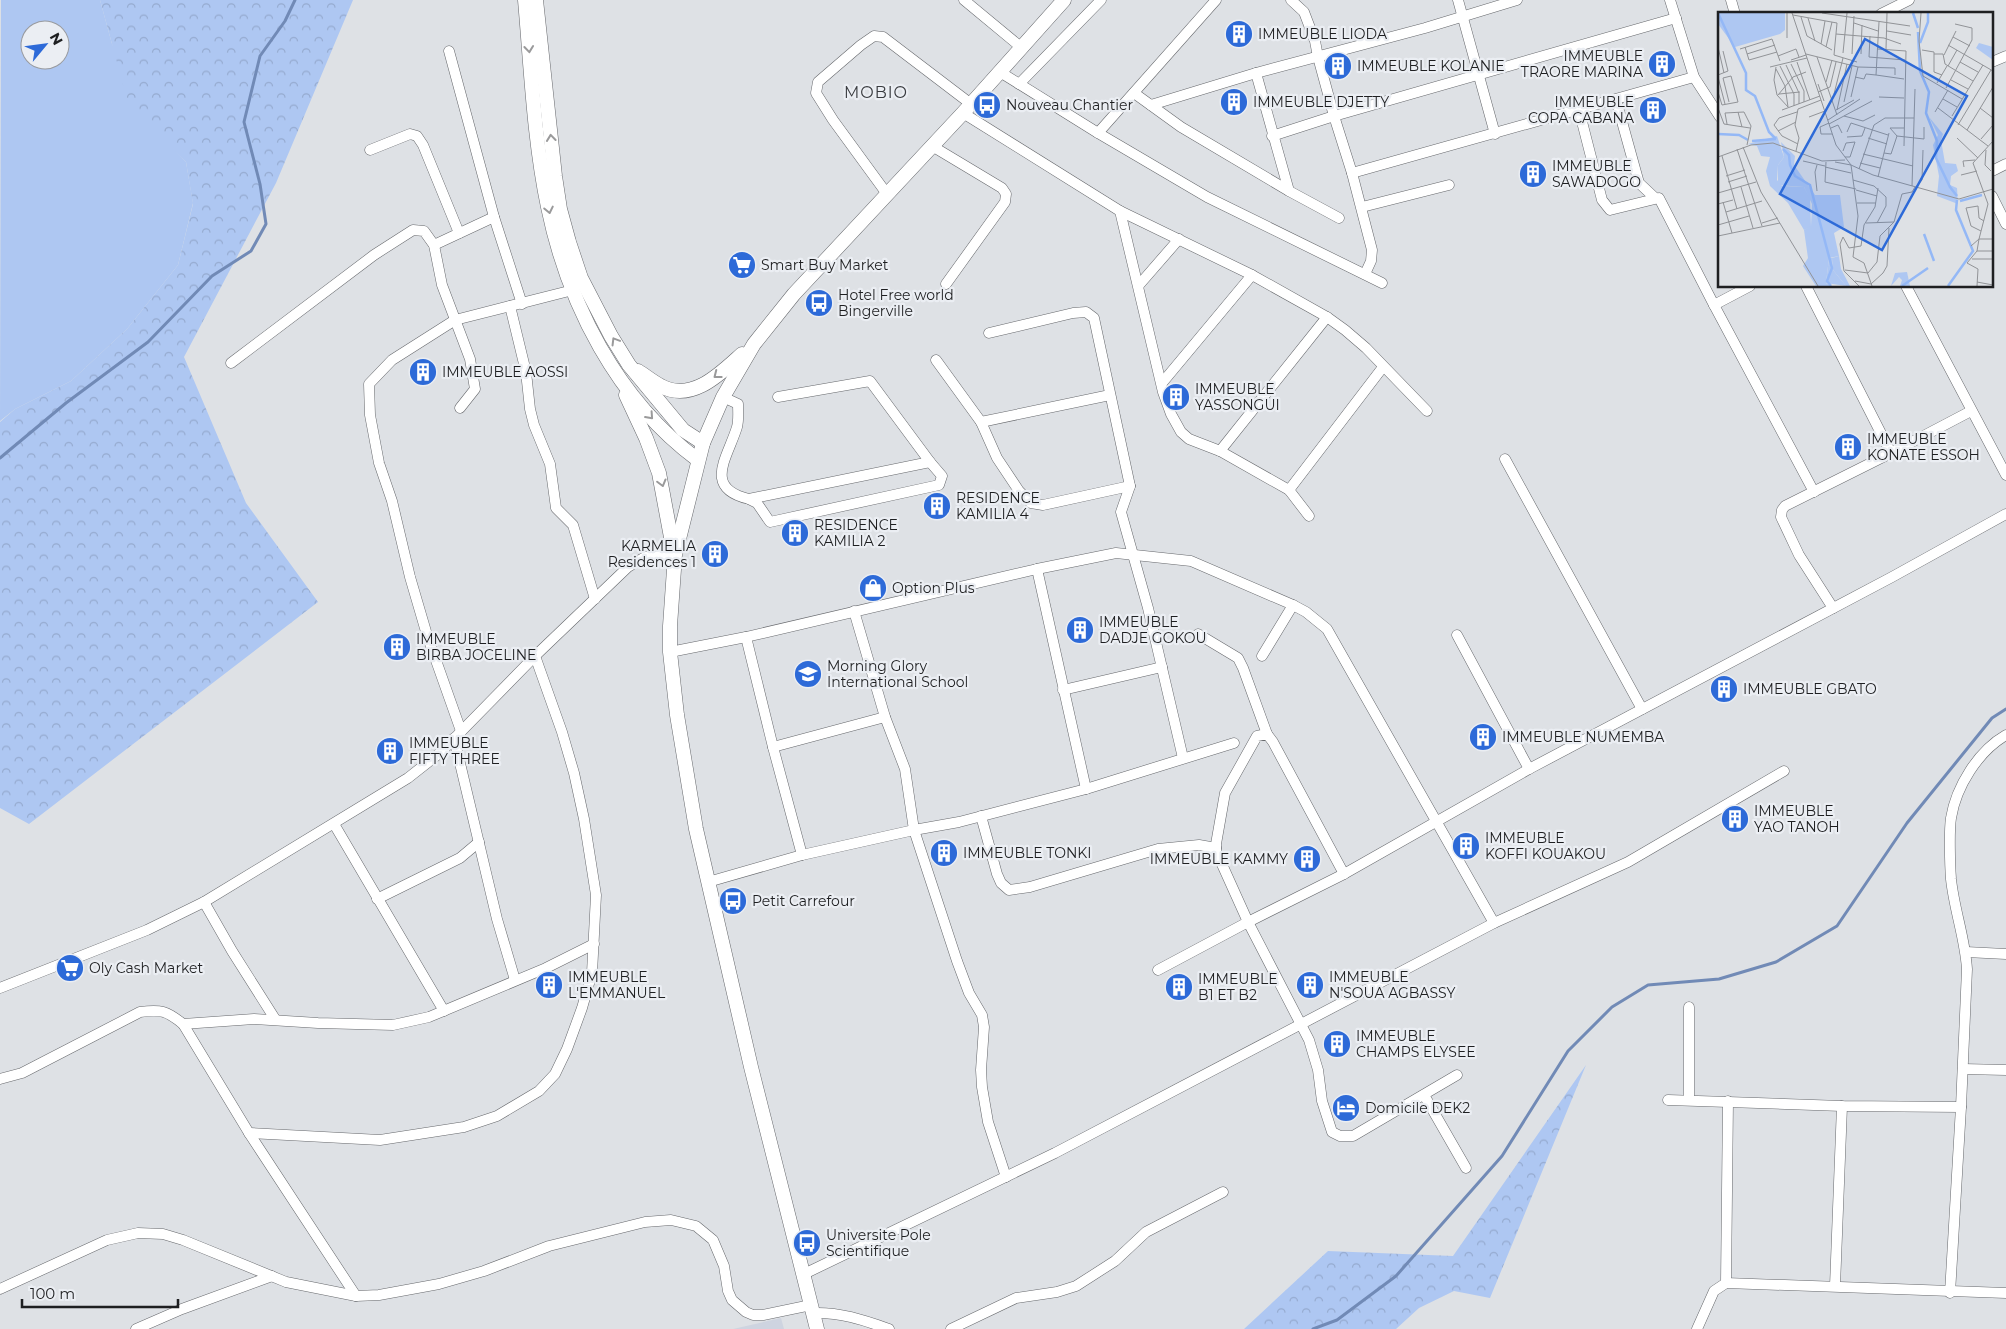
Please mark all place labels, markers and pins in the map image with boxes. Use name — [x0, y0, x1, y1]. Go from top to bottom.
building icon: IMMEUBLE LIODA — [1224, 19, 1254, 49]
place label: IMMEUBLE LIODA — [1258, 25, 1388, 43]
place label: IMMEUBLE TRAORE MARINA — [1521, 47, 1644, 81]
building icon: IMMEUBLE TRAORE MARINA — [1647, 49, 1677, 79]
building icon: IMMEUBLE KOLANIE — [1323, 51, 1353, 81]
place label: IMMEUBLE KOLANIE — [1357, 57, 1505, 75]
building icon: IMMEUBLE DJETTY — [1219, 87, 1249, 117]
bus stop icon: Nouveau Chantier — [972, 90, 1002, 120]
place label: IMMEUBLE DJETTY — [1253, 93, 1389, 111]
place label: IMMEUBLE COPA CABANA — [1528, 93, 1635, 127]
building icon: IMMEUBLE COPA CABANA — [1638, 95, 1668, 125]
place label: Nouveau Chantier — [1006, 96, 1134, 114]
place label: IMMEUBLE SAWADOGO — [1552, 157, 1641, 191]
building icon: IMMEUBLE SAWADOGO — [1518, 159, 1548, 189]
supermarket icon: Smart Buy Market — [727, 250, 757, 280]
place label: Smart Buy Market — [761, 256, 889, 274]
place label: Hotel Free world Bingerville — [838, 286, 954, 320]
bus stop icon: Hotel Free world Bingerville — [804, 288, 834, 318]
building icon: IMMEUBLE AOSSI — [408, 357, 438, 387]
place label: IMMEUBLE AOSSI — [442, 363, 568, 381]
place label: IMMEUBLE YASSONGUI — [1195, 380, 1280, 414]
building icon: IMMEUBLE YASSONGUI — [1161, 382, 1191, 412]
place label: IMMEUBLE KONATE ESSOH — [1867, 430, 1980, 464]
building icon: IMMEUBLE KONATE ESSOH — [1833, 432, 1863, 462]
place label: RESIDENCE KAMILIA 4 — [956, 489, 1040, 523]
building icon: RESIDENCE KAMILIA 4 — [922, 491, 952, 521]
place label: RESIDENCE KAMILIA 2 — [814, 516, 898, 550]
building icon: RESIDENCE KAMILIA 2 — [780, 518, 810, 548]
place label: KARMELIA Residences 1 — [608, 537, 697, 571]
building icon: KARMELIA Residences 1 — [700, 539, 730, 569]
shop icon: Option Plus — [858, 573, 888, 603]
place label: Option Plus — [892, 579, 975, 597]
place label: IMMEUBLE DADJE GOKOU — [1099, 613, 1207, 647]
building icon: IMMEUBLE DADJE GOKOU — [1065, 615, 1095, 645]
place label: IMMEUBLE BIRBA JOCELINE — [416, 630, 536, 664]
building icon: IMMEUBLE BIRBA JOCELINE — [382, 632, 412, 662]
place label: Morning Glory International School — [827, 657, 968, 691]
school or university icon: Morning Glory International School — [793, 659, 823, 689]
building icon: IMMEUBLE GBATO — [1709, 674, 1739, 704]
place label: IMMEUBLE GBATO — [1743, 680, 1877, 698]
building icon: IMMEUBLE NUMEMBA — [1468, 722, 1498, 752]
place label: IMMEUBLE NUMEMBA — [1502, 728, 1665, 746]
place label: IMMEUBLE FIFTY THREE — [409, 734, 500, 768]
building icon: IMMEUBLE FIFTY THREE — [375, 736, 405, 766]
place label: IMMEUBLE YAO TANOH — [1754, 802, 1840, 836]
building icon: IMMEUBLE YAO TANOH — [1720, 804, 1750, 834]
place label: IMMEUBLE KOFFI KOUAKOU — [1485, 829, 1606, 863]
building icon: IMMEUBLE KOFFI KOUAKOU — [1451, 831, 1481, 861]
building icon: IMMEUBLE TONKI — [929, 838, 959, 868]
place label: IMMEUBLE TONKI — [963, 844, 1091, 862]
building icon: IMMEUBLE KAMMY — [1292, 844, 1322, 874]
place label: IMMEUBLE KAMMY — [1150, 850, 1288, 868]
bus stop icon: Petit Carrefour — [718, 886, 748, 916]
place label: Petit Carrefour — [752, 892, 855, 910]
supermarket icon: Oly Cash Market — [55, 953, 85, 983]
place label: Oly Cash Market — [89, 959, 203, 977]
place label: IMMEUBLE L'EMMANUEL — [568, 968, 666, 1002]
place label: IMMEUBLE N'SOUA AGBASSY — [1329, 968, 1455, 1002]
building icon: IMMEUBLE L'EMMANUEL — [534, 970, 564, 1000]
place label: IMMEUBLE B1 ET B2 — [1198, 970, 1278, 1004]
building icon: IMMEUBLE N'SOUA AGBASSY — [1295, 970, 1325, 1000]
building icon: IMMEUBLE B1 ET B2 — [1164, 972, 1194, 1002]
place label: IMMEUBLE CHAMPS ELYSEE — [1356, 1027, 1476, 1061]
building icon: IMMEUBLE CHAMPS ELYSEE — [1322, 1029, 1352, 1059]
hotel icon: Domicile DEK2 — [1331, 1093, 1361, 1123]
place label: Domicile DEK2 — [1365, 1099, 1470, 1117]
place label: Universite Pole Scientifique — [826, 1226, 931, 1260]
bus stop icon: Universite Pole Scientifique — [792, 1228, 822, 1258]

